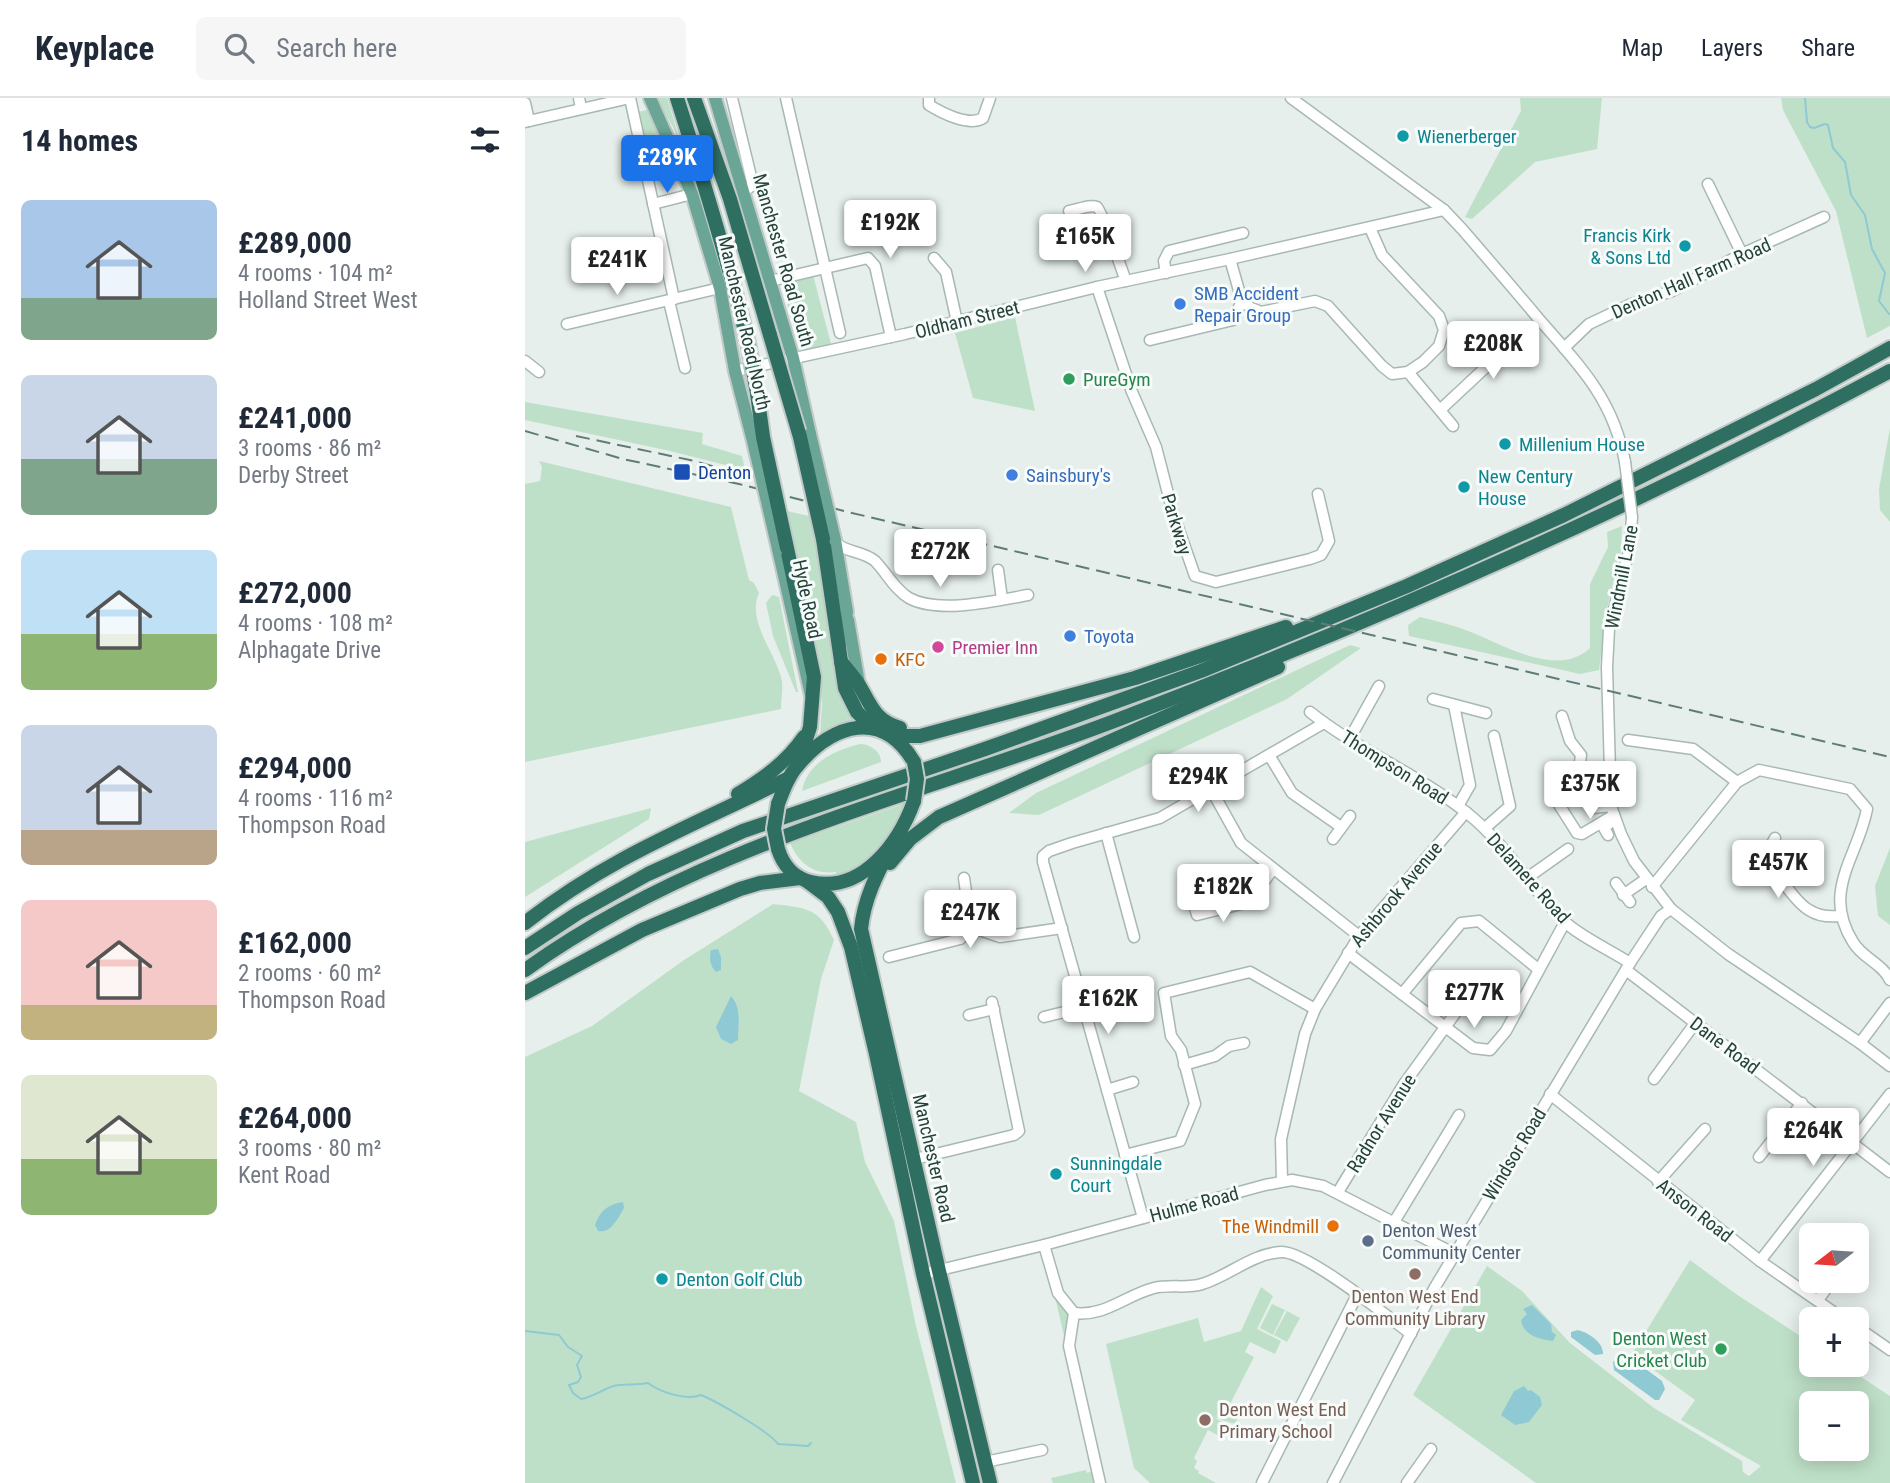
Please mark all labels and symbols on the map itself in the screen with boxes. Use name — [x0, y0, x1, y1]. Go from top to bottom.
place label: Wienerberger — [1417, 125, 1517, 148]
marker: Wienerberger — [1395, 128, 1411, 144]
pin: £289K — [618, 136, 716, 195]
street label: Manchester Road South — [748, 171, 819, 349]
pin: £192K — [841, 200, 939, 260]
pin: £165K — [1036, 214, 1134, 274]
place label: Francis Kirk & Sons Ltd — [1583, 224, 1671, 269]
street label: Denton Hall Farm Road — [1608, 233, 1774, 324]
street label: Manchester Road North — [713, 234, 776, 412]
pin: £241K — [568, 238, 666, 297]
marker: Francis Kirk & Sons Ltd — [1677, 238, 1693, 254]
place label: SMB Accident Repair Group — [1194, 282, 1299, 327]
street label: Oldham Street — [913, 295, 1022, 344]
marker: SMB Accident Repair Group — [1172, 296, 1188, 312]
pin: £208K — [1444, 322, 1542, 381]
place label: PureGym — [1083, 368, 1151, 391]
marker: PureGym — [1061, 371, 1077, 387]
place label: Millenium House — [1519, 433, 1645, 456]
marker: Millenium House — [1497, 436, 1513, 452]
place label: Denton — [698, 461, 751, 484]
marker: Denton — [672, 462, 692, 482]
place label: Sainsbury's — [1026, 464, 1111, 487]
place label: New Century House — [1478, 465, 1573, 510]
marker: Sainsbury's — [1004, 467, 1020, 483]
marker: New Century House — [1456, 479, 1472, 495]
street label: Parkway — [1156, 491, 1197, 558]
street label: Windmill Lane — [1600, 523, 1643, 631]
pin: £272K — [891, 530, 989, 589]
street label: Hyde Road — [788, 557, 827, 641]
place label: Toyota — [1084, 625, 1134, 648]
marker: Toyota — [1062, 628, 1078, 644]
place label: Premier Inn — [952, 636, 1038, 659]
marker: Premier Inn — [930, 639, 946, 655]
place label: KFC — [895, 648, 925, 671]
marker: KFC — [873, 651, 889, 667]
street label: Thompson Road — [1337, 725, 1453, 810]
pin: £294K — [1149, 754, 1247, 814]
pin: £375K — [1541, 762, 1639, 821]
street label: Delamere Road — [1482, 828, 1575, 928]
street label: Ashbrook Avenue — [1346, 837, 1447, 952]
pin: £457K — [1729, 840, 1827, 900]
pin: £182K — [1174, 864, 1272, 924]
pin: £247K — [921, 890, 1019, 950]
pin: £277K — [1425, 970, 1523, 1030]
pin: £162K — [1059, 976, 1157, 1036]
street label: Dane Road — [1686, 1012, 1764, 1079]
street label: Radnor Avenue — [1342, 1070, 1421, 1177]
street label: Manchester Road — [908, 1092, 959, 1225]
street label: Windsor Road — [1478, 1104, 1551, 1205]
pin: £264K — [1764, 1108, 1862, 1168]
place label: Sunningdale Court — [1070, 1152, 1162, 1197]
marker: Sunningdale Court — [1048, 1166, 1064, 1182]
street label: Anson Road — [1652, 1174, 1737, 1247]
street label: Hulme Road — [1147, 1182, 1241, 1227]
place label: The Windmill — [1222, 1215, 1319, 1238]
marker: The Windmill — [1325, 1218, 1341, 1234]
place label: Denton West Community Center — [1382, 1219, 1521, 1264]
north arrow — [1799, 1223, 1869, 1293]
marker: Denton West Community Center — [1360, 1233, 1376, 1249]
marker: Denton West End Community Library — [1407, 1266, 1423, 1282]
place label: Denton Golf Club — [676, 1268, 803, 1291]
marker: Denton Golf Club — [654, 1271, 670, 1287]
place label: Denton West End Community Library — [1345, 1285, 1485, 1330]
place label: Denton West Cricket Club — [1612, 1327, 1707, 1372]
marker: Denton West Cricket Club — [1713, 1341, 1729, 1357]
place label: Denton West End Primary School — [1219, 1398, 1346, 1443]
marker: Denton West End Primary School — [1197, 1412, 1213, 1428]

